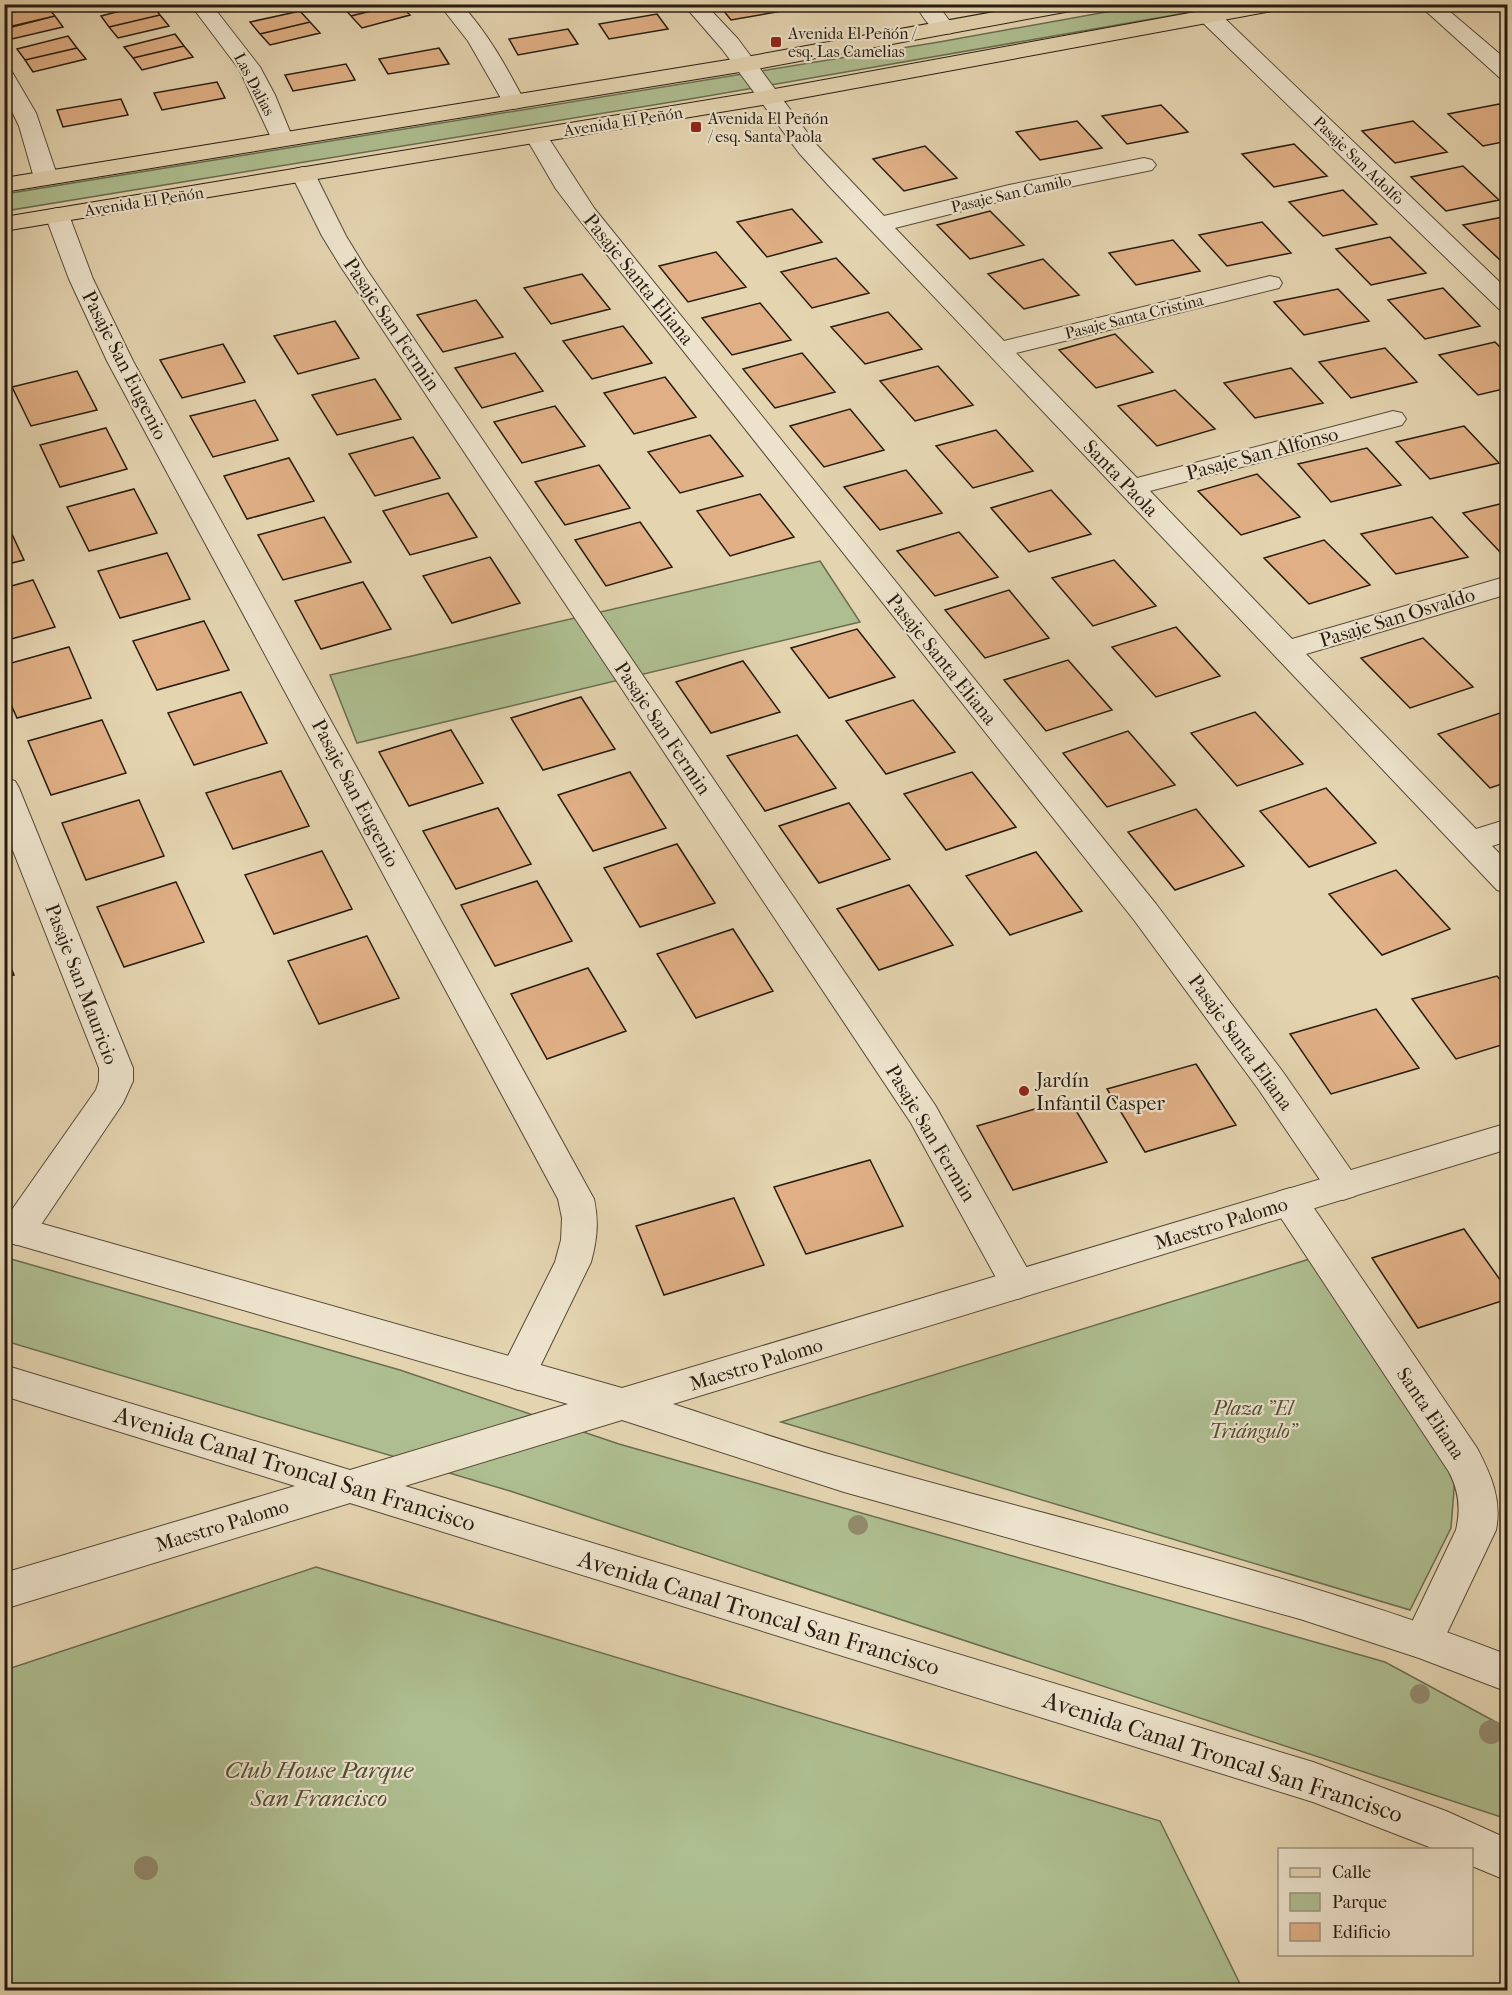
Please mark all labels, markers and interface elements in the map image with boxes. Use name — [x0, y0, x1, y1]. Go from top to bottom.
place label: Avenida El Peñón / esq. Las Camelias — [787, 24, 918, 61]
marker: Avenida El Peñón / esq. Las Camelias — [769, 35, 783, 49]
street label: Las Dalias — [230, 50, 279, 119]
street label: Avenida El Peñón — [561, 103, 685, 140]
place label: Avenida El Peñón / esq. Santa Paola — [707, 109, 829, 146]
street label: Pasaje San Adolfo — [1309, 112, 1408, 208]
marker: Avenida El Peñón / esq. Santa Paola — [689, 120, 703, 134]
street label: Pasaje San Camilo — [949, 170, 1073, 217]
street label: Avenida El Peñón — [82, 183, 206, 220]
street label: Pasaje Santa Eliana — [579, 209, 699, 350]
street label: Pasaje San Fermin — [339, 253, 445, 396]
street label: Pasaje San Eugenio — [77, 287, 172, 444]
street label: Pasaje Santa Cristina — [1063, 290, 1206, 343]
street label: Pasaje San Alfonso — [1184, 422, 1341, 485]
street label: Santa Paola — [1078, 435, 1163, 522]
street label: Pasaje San Osvaldo — [1317, 583, 1478, 652]
street label: Pasaje Santa Eliana — [882, 589, 1002, 730]
street label: Pasaje San Fermin — [610, 657, 716, 800]
street label: Pasaje San Eugenio — [307, 715, 404, 871]
street label: Pasaje San Mauricio — [40, 901, 123, 1068]
street label: Pasaje Santa Eliana — [1184, 970, 1298, 1115]
street label: Pasaje San Fermin — [881, 1061, 981, 1206]
place label: Jardín Infantil Casper — [1034, 1069, 1165, 1115]
marker: Jardín Infantil Casper — [1017, 1084, 1031, 1098]
street label: Maestro Palomo — [1152, 1192, 1291, 1255]
street label: Maestro Palomo — [687, 1333, 826, 1396]
street label: Santa Eliana — [1392, 1363, 1470, 1464]
park label: Plaza "El Triángulo" — [1209, 1397, 1299, 1443]
street label: Avenida Canal Troncal San Francisco — [110, 1400, 479, 1537]
street label: Maestro Palomo — [153, 1494, 292, 1557]
street label: Avenida Canal Troncal San Francisco — [574, 1544, 943, 1681]
street label: Avenida Canal Troncal San Francisco — [1039, 1685, 1406, 1828]
park label: Club House Parque San Francisco — [225, 1756, 415, 1812]
legend — [1278, 1848, 1473, 1956]
text: Calle — [1332, 1862, 1371, 1883]
text: Parque — [1332, 1892, 1387, 1913]
text: Edificio — [1332, 1922, 1390, 1943]

